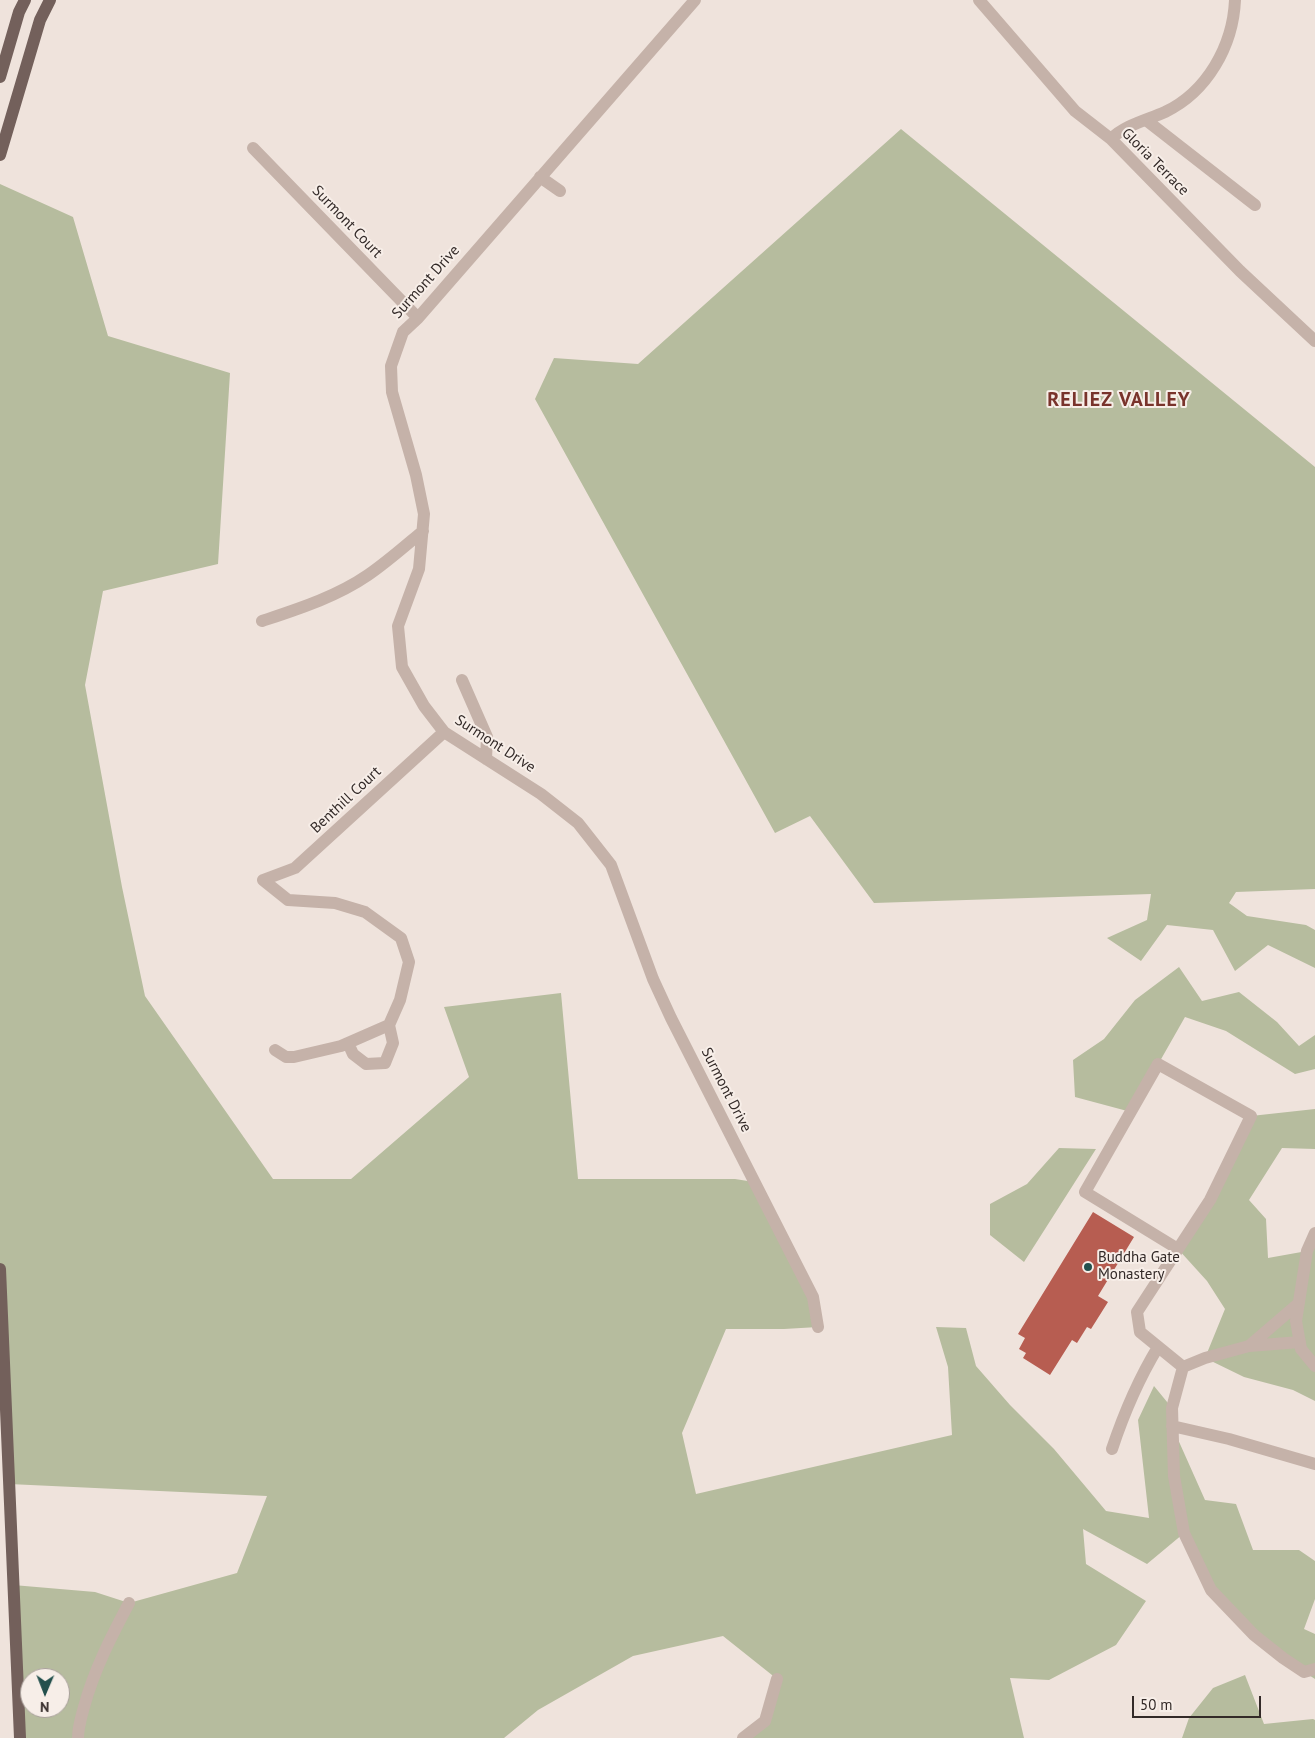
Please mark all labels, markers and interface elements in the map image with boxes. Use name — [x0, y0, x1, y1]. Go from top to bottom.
street label: Gloria Terrace — [1118, 125, 1192, 199]
street label: Surmont Court — [308, 182, 386, 262]
street label: Surmont Drive — [388, 242, 464, 322]
district label: RELIEZ VALLEY — [1046, 388, 1192, 412]
street label: Surmont Drive — [451, 711, 539, 777]
street label: Benthill Court — [307, 763, 385, 837]
street label: Surmont Drive — [697, 1045, 755, 1135]
place label: Buddha Gate Monastery — [1098, 1249, 1180, 1284]
marker: Buddha Gate Monastery — [1082, 1261, 1094, 1273]
north arrow — [20, 1668, 70, 1718]
scale bar — [1135, 1686, 1264, 1718]
text: 50 m — [1140, 1695, 1173, 1714]
text: N — [40, 1698, 50, 1716]

